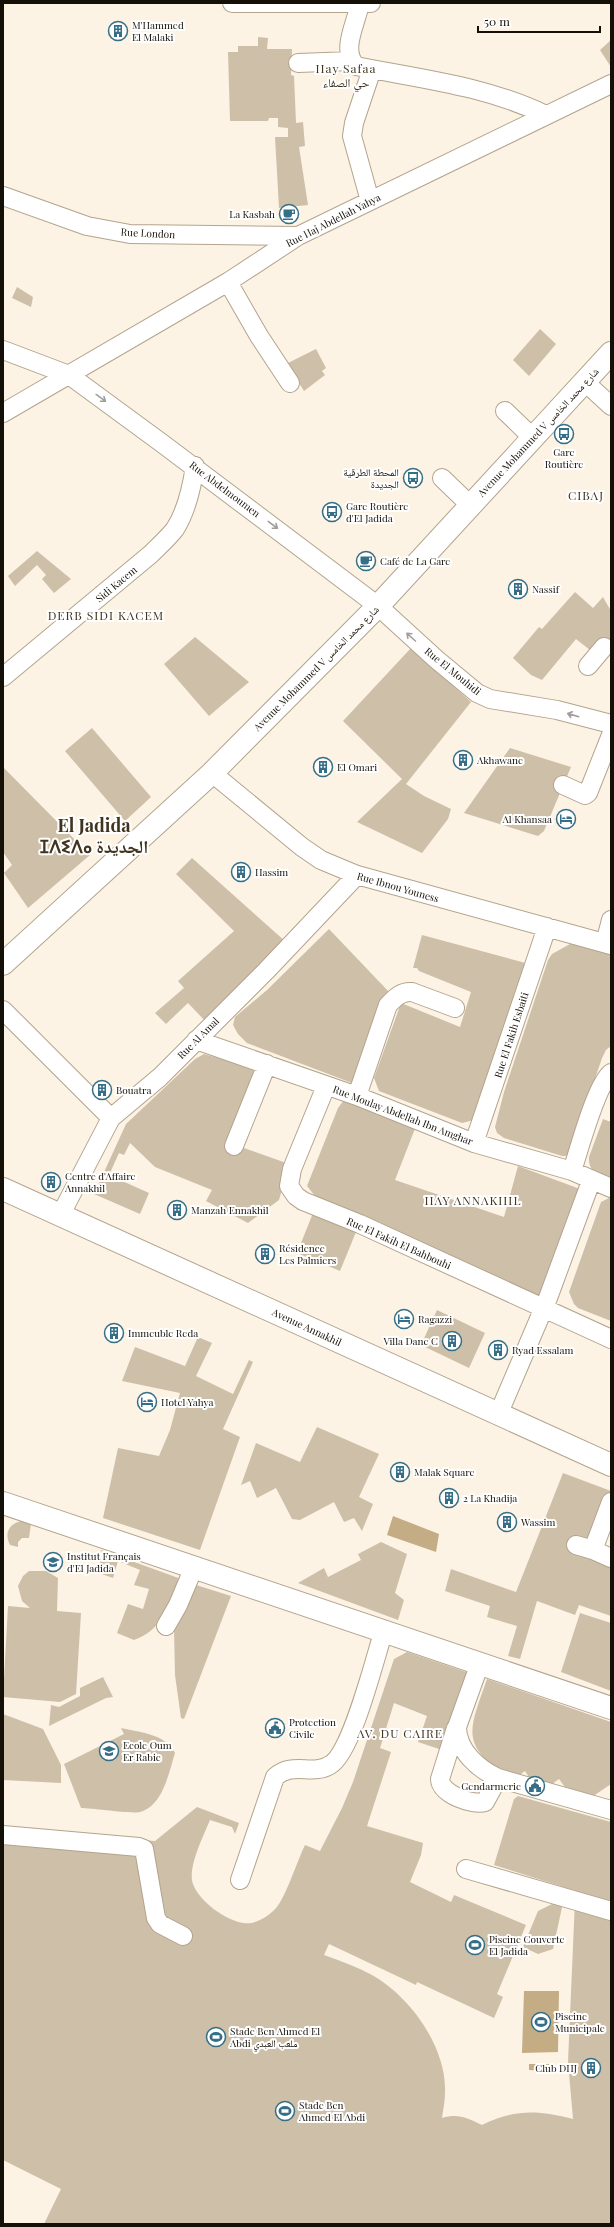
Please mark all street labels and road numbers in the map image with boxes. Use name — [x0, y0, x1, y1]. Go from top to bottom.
street label: Rue Haj Abdellah Yahya — [283, 190, 383, 250]
street label: Rue London — [120, 225, 176, 241]
street label: Avenue Mohammed V شارع محمد الخامس — [474, 364, 602, 500]
street label: Rue Abdelmoumen — [187, 458, 263, 520]
street label: Sidi Kacem — [92, 563, 140, 605]
street label: Avenue Mohammed V شارع محمد الخامس — [250, 602, 382, 734]
street label: Rue El Mouhidi — [422, 644, 484, 698]
street label: Rue Ibnou Youness — [355, 869, 441, 905]
street label: Rue El Fakih Esbaiti — [491, 990, 531, 1080]
street label: Rue Al Amal — [174, 1014, 222, 1062]
street label: Rue Moulay Abdellah Ibn Amghar — [331, 1082, 476, 1148]
street label: Rue El Fakih El Bahbouhi — [345, 1214, 453, 1272]
street label: Avenue Annakhil — [269, 1304, 344, 1349]

